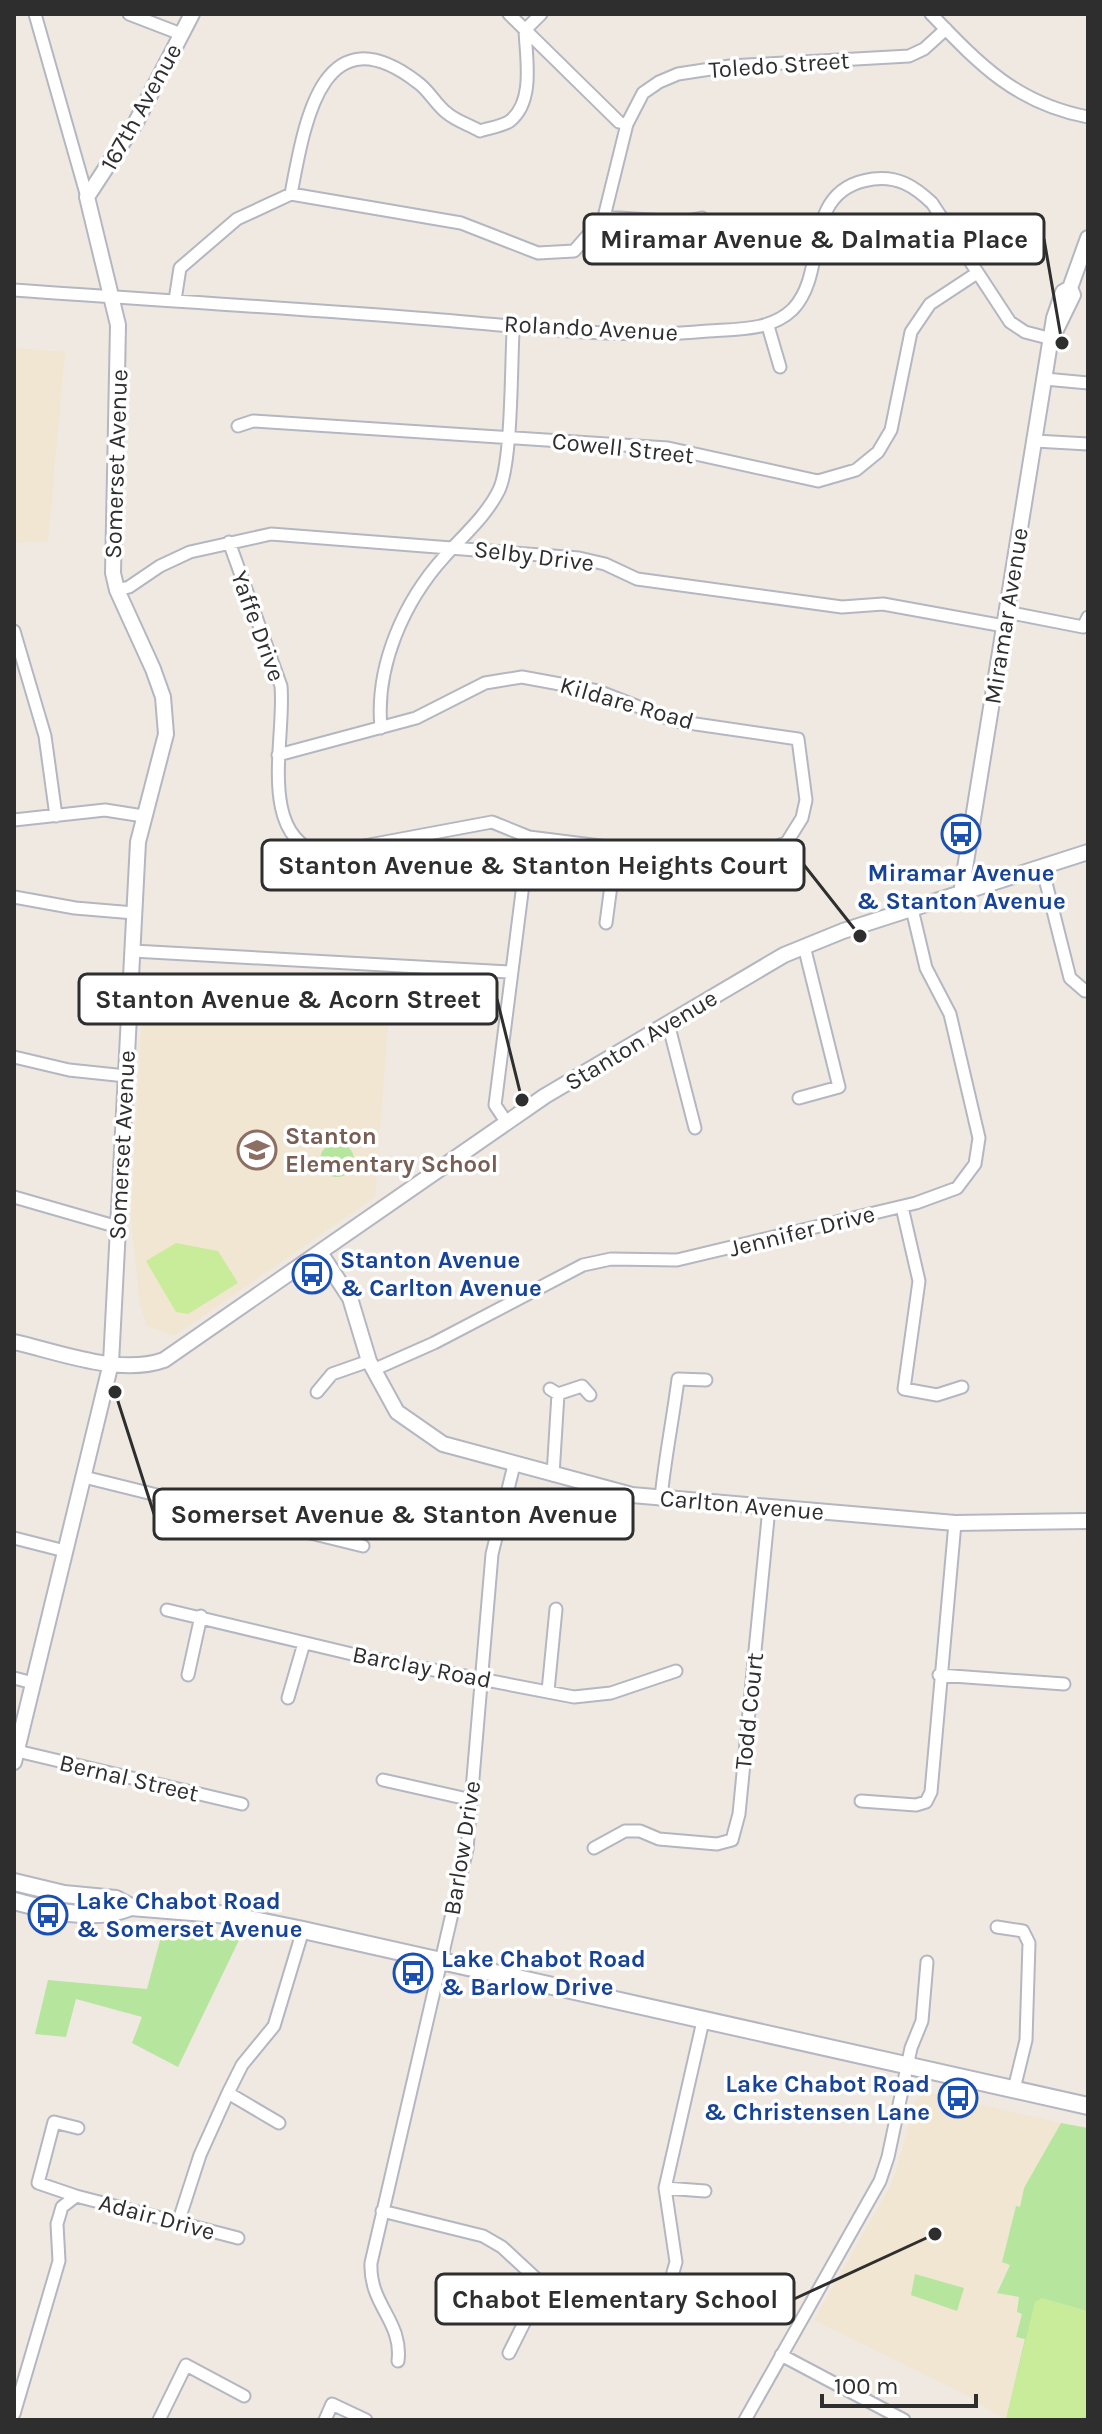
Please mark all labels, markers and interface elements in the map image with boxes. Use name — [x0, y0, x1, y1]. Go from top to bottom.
street label: 167th Avenue — [95, 38, 187, 176]
street label: Toledo Street — [708, 46, 850, 84]
callout: Miramar Avenue & Dalmatia Place — [584, 214, 1044, 264]
text: Miramar Avenue & Dalmatia Place — [600, 224, 1028, 255]
street label: Rolando Avenue — [503, 309, 679, 347]
street label: Somerset Avenue — [99, 369, 133, 559]
street label: Cowell Street — [551, 427, 695, 469]
street label: Miramar Avenue — [978, 526, 1034, 706]
street label: Selby Drive — [472, 535, 596, 577]
street label: Yaffe Drive — [225, 567, 291, 685]
street label: Kildare Road — [557, 671, 697, 735]
bus stop icon: Miramar Avenue & Stanton Avenue — [940, 813, 982, 855]
callout: Stanton Avenue & Stanton Heights Court — [262, 840, 804, 890]
text: Stanton Avenue & Stanton Heights Court — [278, 850, 788, 881]
place label: Miramar Avenue & Stanton Avenue — [856, 859, 1066, 915]
callout: Stanton Avenue & Acorn Street — [79, 974, 497, 1024]
text: Stanton Avenue & Acorn Street — [95, 984, 481, 1015]
street label: Stanton Avenue — [560, 984, 722, 1096]
street label: Somerset Avenue — [103, 1050, 141, 1240]
place label: Stanton Elementary School — [285, 1122, 498, 1178]
school or university icon: Stanton Elementary School — [236, 1129, 278, 1171]
street label: Jennifer Drive — [726, 1199, 878, 1263]
place label: Stanton Avenue & Carlton Avenue — [340, 1246, 542, 1302]
bus stop icon: Stanton Avenue & Carlton Avenue — [291, 1253, 333, 1295]
street label: Carlton Avenue — [659, 1484, 825, 1526]
callout: Somerset Avenue & Stanton Avenue — [154, 1489, 633, 1539]
text: Somerset Avenue & Stanton Avenue — [170, 1499, 618, 1530]
street label: Barclay Road — [350, 1640, 494, 1694]
street label: Todd Court — [729, 1651, 769, 1771]
street label: Bernal Street — [57, 1748, 201, 1808]
street label: Barlow Drive — [438, 1779, 486, 1917]
place label: Lake Chabot Road & Somerset Avenue — [76, 1887, 302, 1943]
bus stop icon: Lake Chabot Road & Somerset Avenue — [27, 1894, 69, 1936]
place label: Lake Chabot Road & Barlow Drive — [441, 1945, 646, 2001]
bus stop icon: Lake Chabot Road & Barlow Drive — [392, 1952, 434, 1994]
place label: Lake Chabot Road & Christensen Lane — [704, 2070, 930, 2126]
bus stop icon: Lake Chabot Road & Christensen Lane — [937, 2077, 979, 2119]
street label: Adair Drive — [96, 2188, 218, 2246]
callout: Chabot Elementary School — [436, 2274, 794, 2324]
text: Chabot Elementary School — [452, 2284, 778, 2315]
scale bar — [822, 2358, 976, 2408]
text: 100 m — [834, 2372, 899, 2400]

